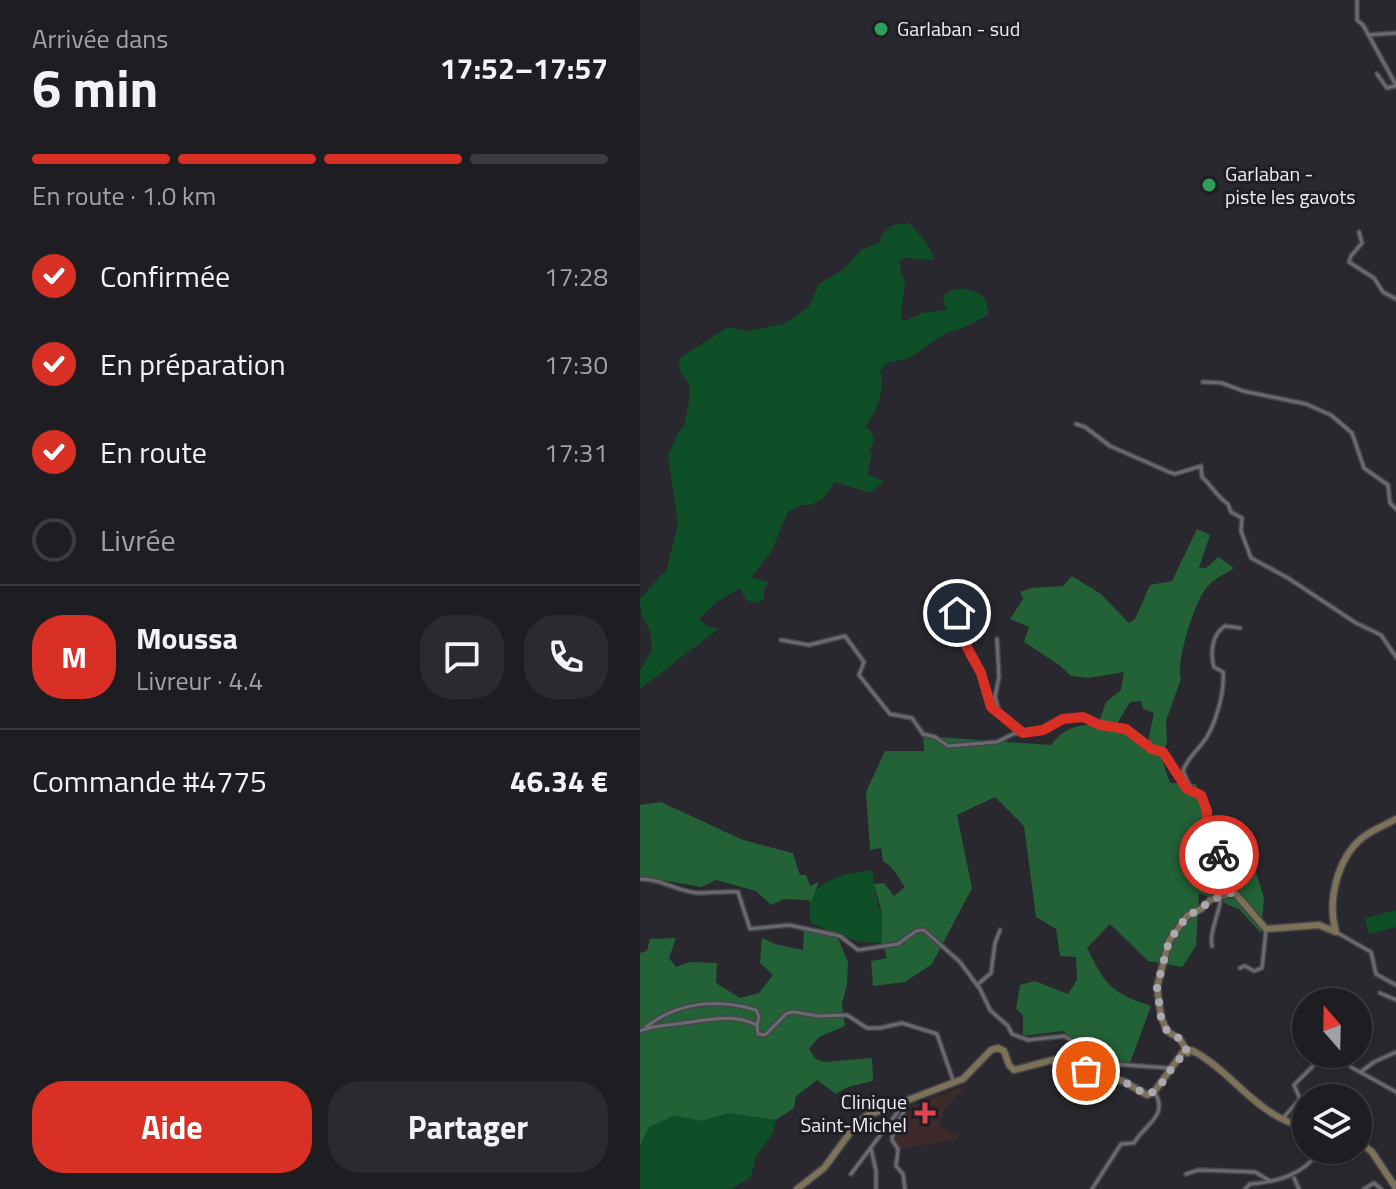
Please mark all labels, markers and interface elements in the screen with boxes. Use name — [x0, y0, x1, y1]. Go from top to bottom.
place label: Garlaban - sud — [897, 13, 1020, 44]
text: Arrivée dans — [32, 19, 168, 58]
marker: Garlaban - sud — [872, 20, 890, 38]
text: 17:52–17:57 — [440, 45, 608, 91]
text: 6 min — [32, 48, 158, 127]
place label: Garlaban - piste les gavots — [1225, 158, 1356, 212]
text: En route · 1.0 km — [32, 176, 216, 215]
marker: Garlaban - piste les gavots — [1200, 176, 1218, 194]
text: Confirmée — [100, 253, 230, 299]
icon: check — [32, 254, 76, 298]
text: 17:28 — [544, 257, 608, 296]
text: En préparation — [100, 341, 286, 387]
icon: check — [32, 342, 76, 386]
text: 17:30 — [544, 345, 608, 384]
text: En route — [100, 429, 207, 475]
icon: check — [32, 430, 76, 474]
text: 17:31 — [544, 433, 608, 472]
text: Livrée — [100, 517, 176, 563]
pin — [923, 579, 991, 647]
icon: home — [935, 591, 979, 635]
text: Moussa — [136, 615, 238, 661]
button: chat — [420, 615, 504, 699]
button: phone — [524, 615, 608, 699]
text: M — [61, 634, 87, 680]
text: Livreur · 4.4 — [136, 661, 263, 700]
text: Commande #4775 — [32, 758, 267, 804]
text: 46.34 € — [510, 758, 608, 804]
courier — [1179, 815, 1259, 895]
icon: bike — [1197, 833, 1241, 877]
north arrow — [1292, 988, 1372, 1068]
map controls — [1292, 988, 1372, 1164]
pin — [1052, 1037, 1120, 1105]
icon: bag — [1064, 1049, 1108, 1093]
button: Aide — [32, 1081, 312, 1173]
button: Partager — [328, 1081, 608, 1173]
button: layers — [1292, 1084, 1372, 1164]
place label: Clinique Saint-Michel — [800, 1086, 907, 1140]
marker: Clinique Saint-Michel — [914, 1102, 936, 1124]

